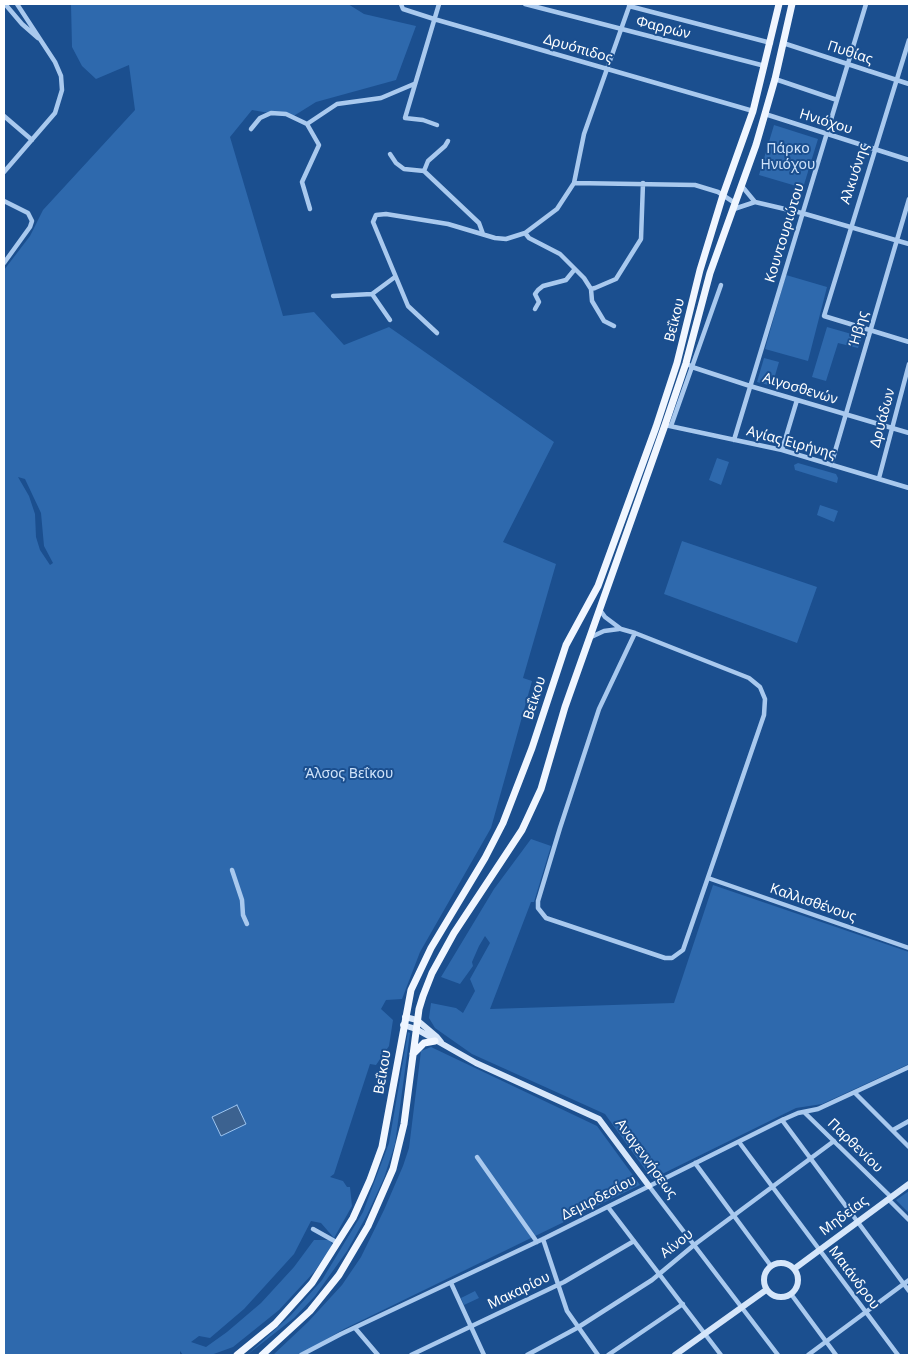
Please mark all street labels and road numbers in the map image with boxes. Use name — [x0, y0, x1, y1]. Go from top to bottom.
street label: Φαρρών — [634, 13, 692, 43]
street label: Δρυόπιδος — [542, 31, 614, 67]
street label: Πυθίας — [825, 38, 875, 68]
street label: Ηνιόχου — [797, 106, 855, 138]
street label: Αλκυόνης — [837, 142, 873, 206]
street label: Κουντουριώτου — [762, 181, 808, 285]
street label: Βεΐκου — [661, 296, 689, 344]
street label: Ήβης — [846, 309, 872, 349]
street label: Αιγοσθενών — [761, 370, 839, 408]
street label: Δρυάδων — [867, 387, 899, 449]
street label: Αγίας Ειρήνης — [745, 423, 837, 463]
street label: Βεΐκου — [520, 674, 550, 722]
street label: Καλλισθένους — [768, 880, 858, 926]
street label: Βεΐκου — [371, 1049, 395, 1095]
street label: Παρθενίου — [824, 1115, 886, 1177]
street label: Αναγεννήσεως — [612, 1116, 680, 1202]
street label: Δεμιρδεσίου — [559, 1172, 639, 1224]
street label: Μηδείας — [817, 1193, 871, 1239]
street label: Αίνου — [657, 1226, 697, 1262]
street label: Μαιάνδρου — [825, 1243, 883, 1313]
street label: Μακαρίου — [485, 1269, 553, 1313]

